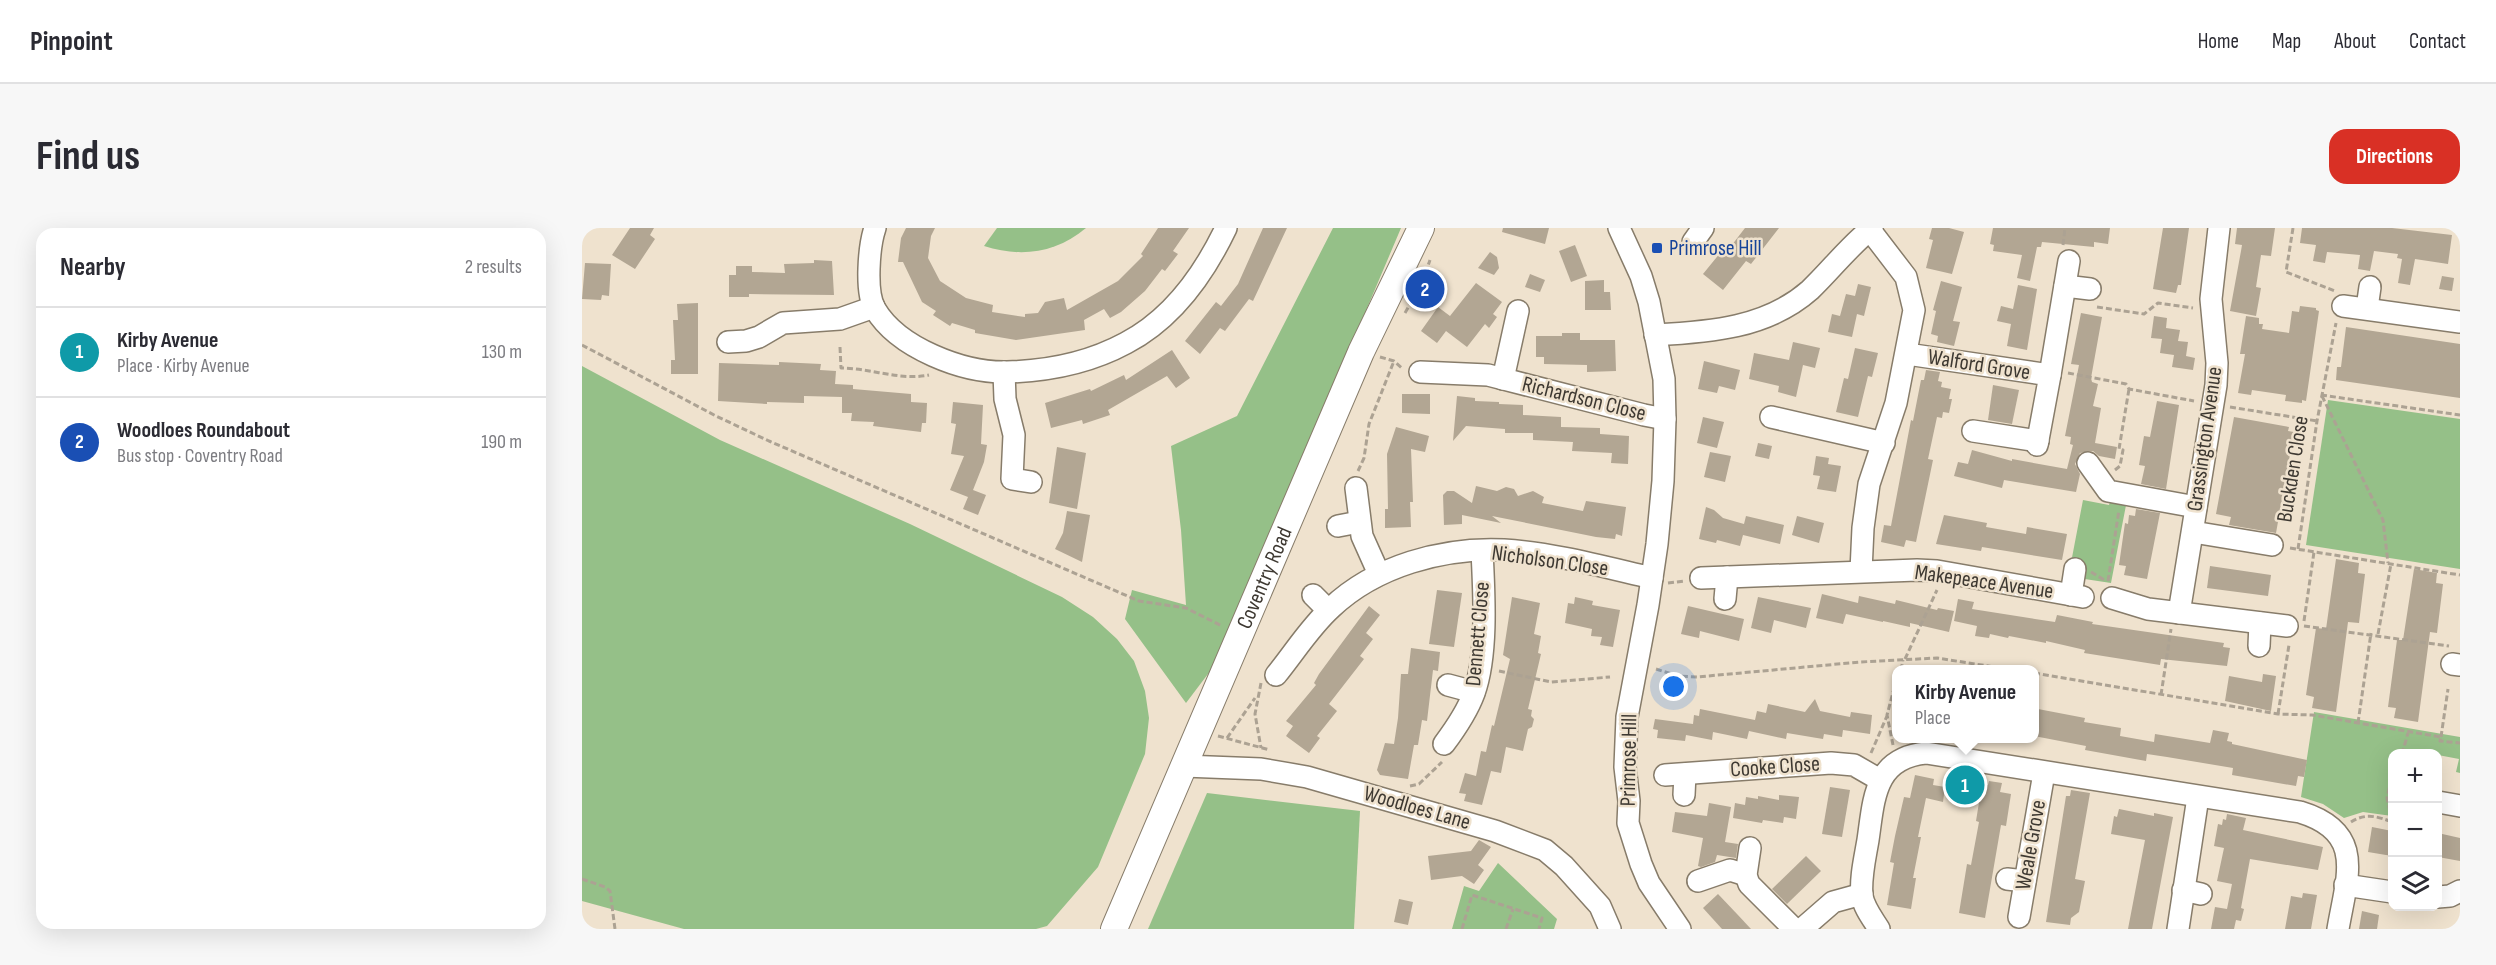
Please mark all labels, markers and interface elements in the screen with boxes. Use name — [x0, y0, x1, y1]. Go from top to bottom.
text: Pinpoint — [30, 25, 113, 58]
text: Home — [2198, 29, 2239, 54]
text: Map — [2272, 29, 2301, 54]
text: About — [2334, 29, 2376, 54]
text: Contact — [2409, 29, 2466, 54]
button: Directions — [2329, 129, 2460, 184]
text: Find us — [36, 131, 140, 182]
place label: Primrose Hill — [1669, 235, 1762, 262]
marker: Primrose Hill — [1650, 241, 1664, 255]
text: Nearby — [60, 252, 126, 283]
text: 2 results — [465, 255, 522, 279]
pin: 2 — [1406, 266, 1444, 312]
text: Kirby Avenue — [117, 327, 218, 354]
text: 1 — [76, 340, 83, 364]
text: 130 m — [482, 340, 522, 364]
street label: Walford Grove — [1926, 344, 2032, 386]
text: Place · Kirby Avenue — [117, 354, 250, 378]
street label: Grassington Avenue — [2182, 365, 2228, 513]
street label: Richardson Close — [1519, 371, 1649, 427]
street label: Buckden Close — [2271, 414, 2315, 524]
text: Woodloes Roundabout — [117, 417, 290, 444]
text: 2 — [75, 430, 84, 454]
text: 190 m — [481, 430, 522, 454]
text: Bus stop · Coventry Road — [117, 444, 283, 468]
street label: Coventry Road — [1231, 523, 1298, 633]
street label: Nicholson Close — [1490, 539, 1610, 583]
street label: Makepeace Avenue — [1913, 559, 2055, 605]
street label: Dennett Close — [1460, 581, 1496, 687]
popup — [1892, 665, 2039, 743]
your location — [1659, 672, 1688, 701]
text: Kirby Avenue — [1915, 679, 2016, 706]
text: Place — [1915, 706, 1951, 730]
street label: Primrose Hill — [1615, 713, 1643, 807]
map controls — [2388, 749, 2442, 911]
button: + — [2388, 749, 2442, 803]
street label: Cooke Close — [1729, 750, 1821, 784]
pin: 1 — [1946, 762, 1984, 808]
street label: Woodloes Lane — [1361, 780, 1473, 836]
street label: Weale Grove — [2010, 798, 2052, 892]
button: − — [2388, 803, 2442, 857]
button: layers — [2388, 857, 2442, 911]

